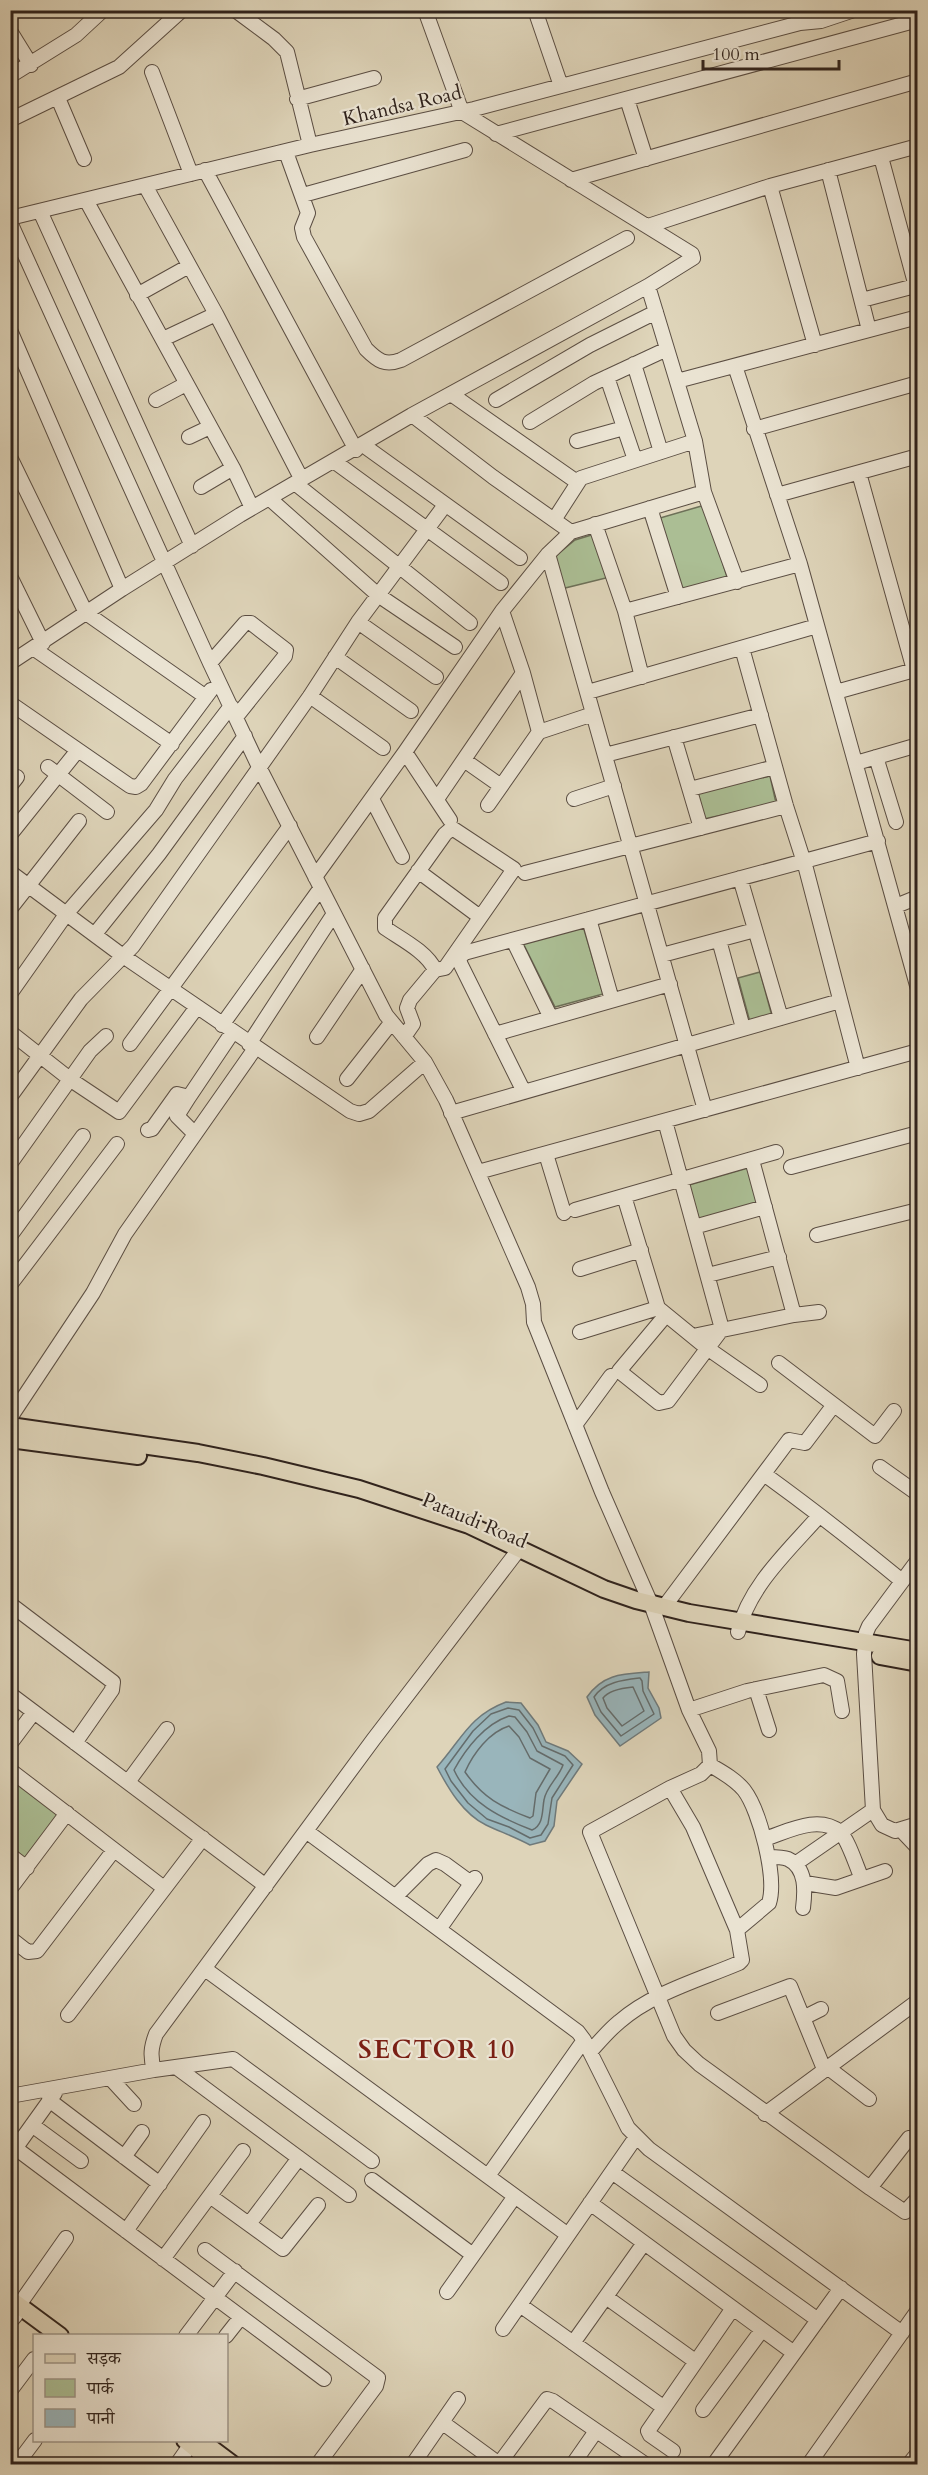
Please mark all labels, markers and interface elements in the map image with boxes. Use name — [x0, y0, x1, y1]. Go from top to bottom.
scale bar — [703, 33, 840, 71]
text: 100 m — [712, 42, 760, 67]
street label: Khandsa Road — [340, 79, 465, 132]
street label: Pataudi Road — [418, 1486, 532, 1555]
district label: SECTOR 10 — [358, 2032, 516, 2067]
legend — [33, 2334, 228, 2442]
text: सड़क — [86, 2346, 122, 2371]
text: पार्क — [86, 2376, 115, 2401]
text: पानी — [86, 2406, 116, 2431]

